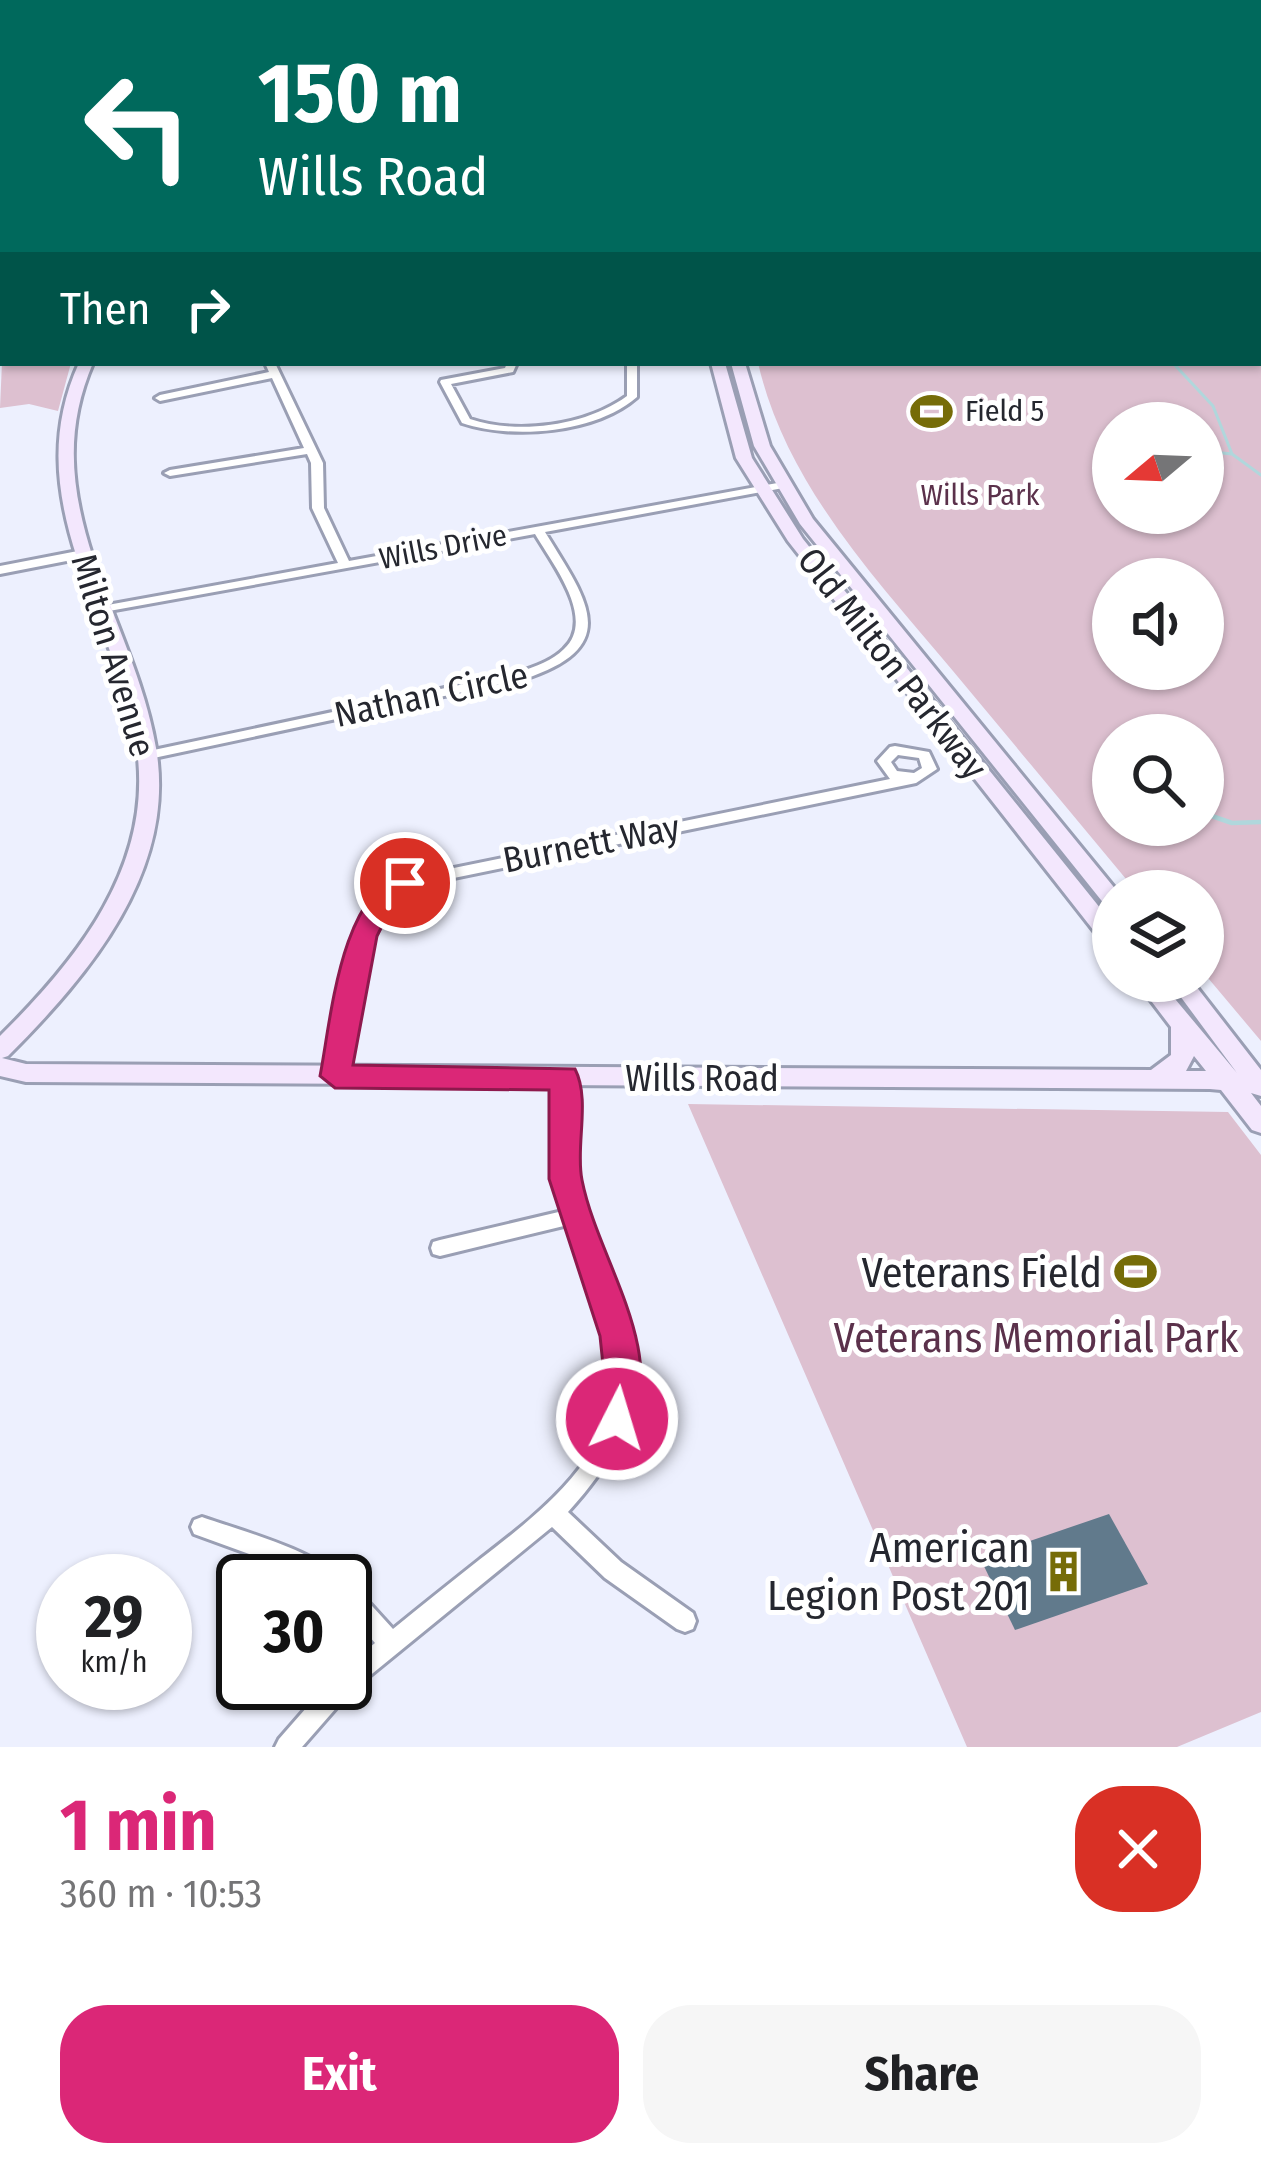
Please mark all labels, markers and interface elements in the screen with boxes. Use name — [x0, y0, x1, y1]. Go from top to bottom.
text: 150 m — [258, 43, 462, 144]
icon: left — [60, 48, 216, 204]
text: Wills Road — [258, 145, 488, 209]
icon: right — [175, 276, 241, 342]
text: Then — [60, 282, 151, 336]
sports icon: Field 5 — [908, 388, 954, 434]
place label: Field 5 — [965, 393, 1044, 429]
north arrow — [1092, 402, 1224, 534]
map controls — [1092, 402, 1224, 1002]
park label: Wills Park — [920, 477, 1040, 513]
street label: Wills Drive — [376, 517, 510, 577]
street label: Old Milton Parkway — [788, 539, 996, 788]
street label: Milton Avenue — [61, 548, 165, 762]
button: sound — [1092, 558, 1224, 690]
street label: Nathan Circle — [330, 653, 532, 737]
button: search — [1092, 714, 1224, 846]
street label: Burnett Way — [499, 805, 683, 883]
pin — [354, 832, 456, 934]
icon: arrive — [372, 850, 438, 916]
button: layers — [1092, 870, 1224, 1002]
street label: Wills Road — [625, 1057, 779, 1101]
place label: Veterans Field — [861, 1248, 1102, 1298]
sports icon: Veterans Field — [1113, 1249, 1159, 1295]
park label: Veterans Memorial Park — [834, 1313, 1239, 1363]
position arrow — [554, 1356, 680, 1482]
place label: American Legion Post 201 — [767, 1523, 1030, 1621]
building icon: American Legion Post 201 — [1041, 1548, 1087, 1594]
speed limit sign: 30 — [216, 1554, 372, 1710]
text: 29 — [85, 1581, 143, 1653]
text: km/h — [81, 1644, 147, 1680]
text: 1 min — [60, 1783, 217, 1869]
button: close — [1075, 1786, 1201, 1912]
text: 360 m · 10:53 — [60, 1871, 262, 1917]
button: Exit — [60, 2005, 619, 2143]
button: Share — [643, 2005, 1201, 2143]

